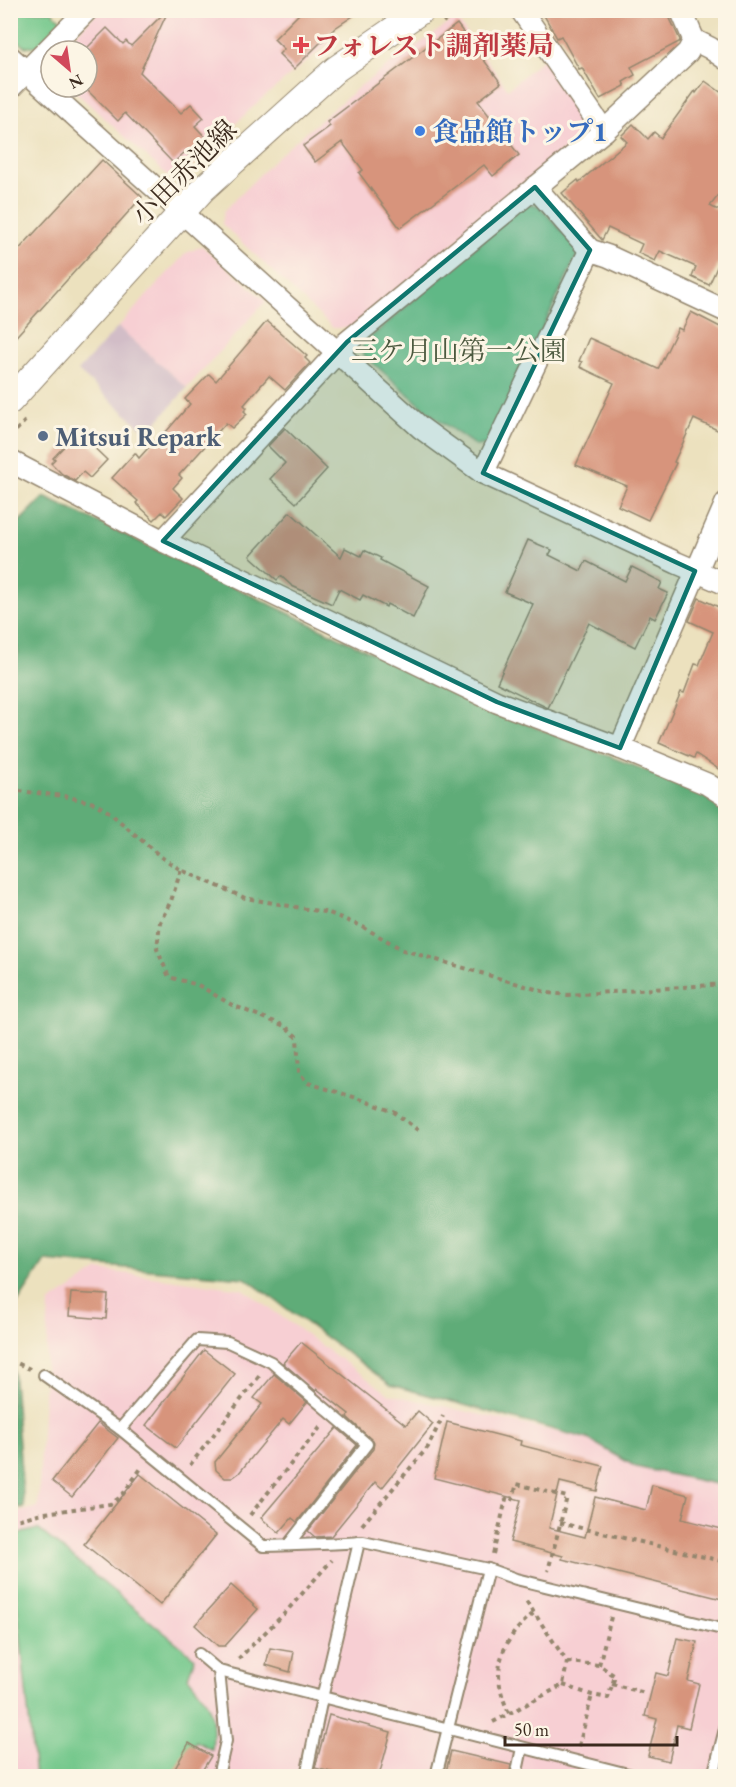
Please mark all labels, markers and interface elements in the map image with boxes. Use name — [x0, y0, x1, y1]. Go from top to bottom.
place label: フォレスト調剤薬局 — [313, 28, 554, 63]
marker: フォレスト調剤薬局 — [294, 38, 308, 52]
north arrow — [39, 39, 99, 99]
text: N — [65, 69, 87, 94]
street label: 小田赤池線 — [124, 112, 244, 232]
place label: 食品館トップ1 — [432, 114, 607, 149]
marker: 食品館トップ1 — [413, 124, 427, 138]
park label: 三ケ月山第一公園 — [351, 333, 567, 368]
place label: Mitsui Repark — [55, 419, 222, 454]
marker: Mitsui Repark — [36, 429, 50, 443]
scale bar — [505, 1709, 678, 1747]
text: 50 m — [514, 1718, 549, 1741]

